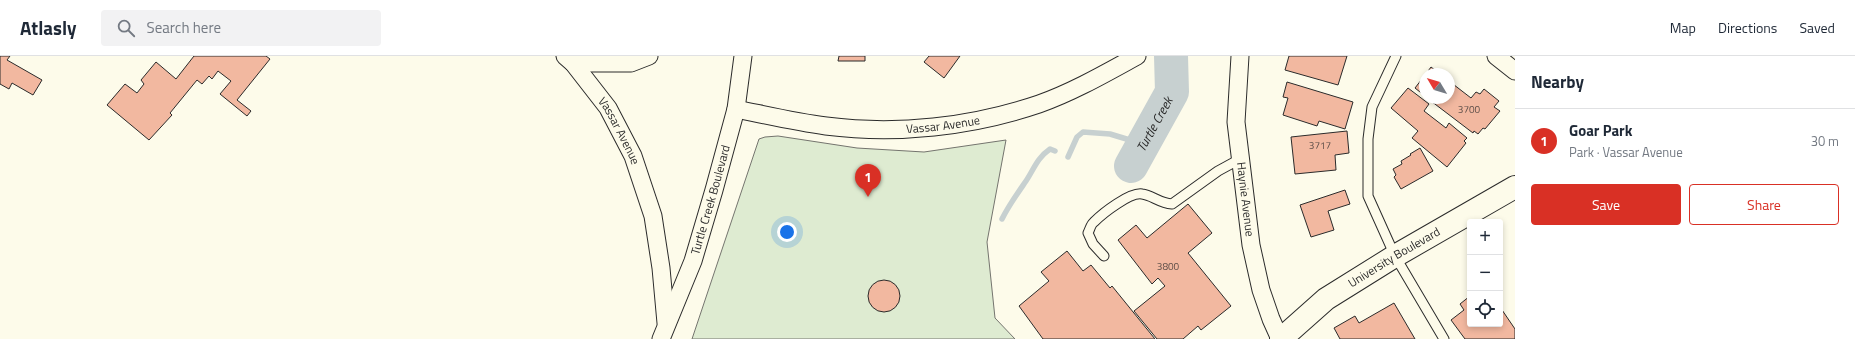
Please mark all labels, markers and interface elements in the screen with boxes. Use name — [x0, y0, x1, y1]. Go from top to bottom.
search box — [101, 10, 381, 46]
text: Atlasly — [20, 13, 77, 42]
text: Search here — [147, 16, 221, 39]
icon: search — [115, 17, 137, 39]
text: Map — [1670, 17, 1696, 38]
text: Directions — [1718, 17, 1777, 38]
text: Saved — [1799, 17, 1835, 38]
north arrow — [1419, 68, 1455, 104]
text: Nearby — [1531, 69, 1584, 95]
water label: Turtle Creek — [1131, 91, 1179, 155]
street label: Vassar Avenue — [594, 93, 645, 167]
house number: 3700 — [1458, 102, 1481, 117]
street label: Vassar Avenue — [906, 110, 981, 138]
text: Goar Park — [1569, 119, 1632, 142]
text: 1 — [1540, 131, 1548, 151]
text: 30 m — [1811, 131, 1839, 151]
house number: 3717 — [1309, 138, 1331, 153]
text: Park · Vassar Avenue — [1569, 142, 1683, 162]
street label: Turtle Creek Boulevard — [685, 143, 735, 257]
street label: Haynie Avenue — [1232, 161, 1260, 238]
pin: 1 — [855, 164, 881, 197]
button: Save — [1531, 184, 1681, 225]
button: Share — [1689, 184, 1839, 225]
map controls — [1467, 219, 1503, 327]
button: + — [1467, 219, 1503, 255]
your location — [777, 222, 797, 242]
street label: University Boulevard — [1344, 222, 1443, 292]
button: − — [1467, 255, 1503, 291]
house number: 3800 — [1157, 259, 1180, 274]
button: locate — [1467, 291, 1503, 327]

